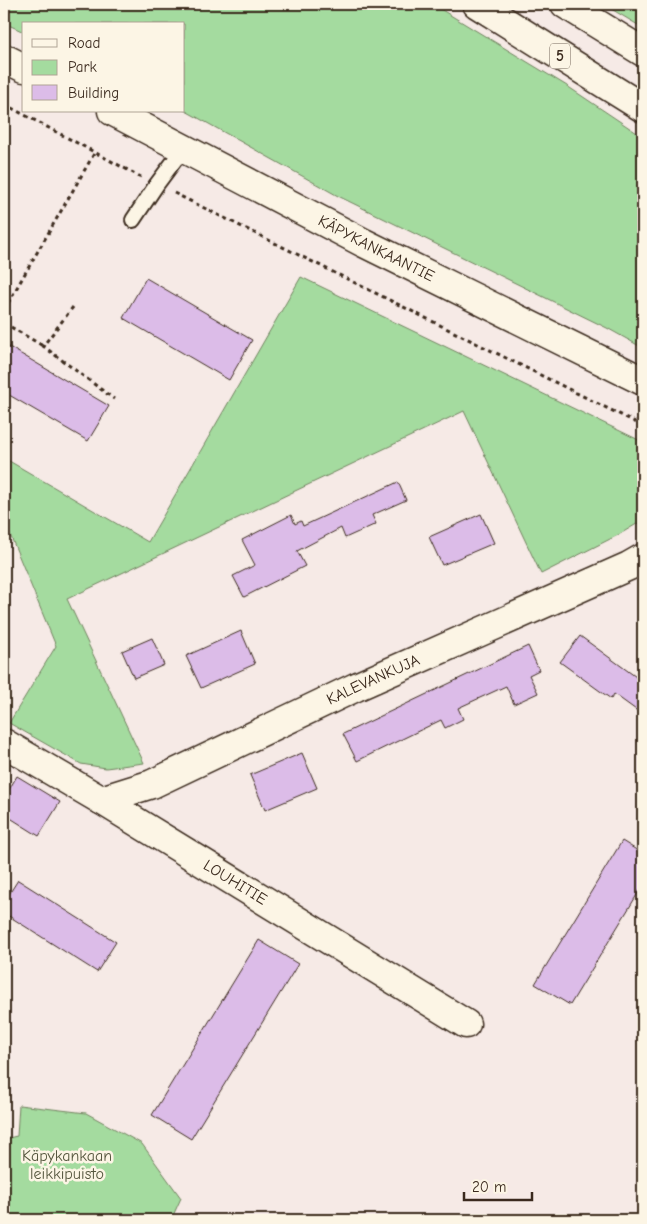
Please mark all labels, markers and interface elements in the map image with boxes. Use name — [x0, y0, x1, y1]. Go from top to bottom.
legend — [22, 22, 185, 112]
text: Road — [68, 34, 100, 52]
road number: 5 — [550, 44, 570, 68]
text: Park — [68, 58, 97, 76]
text: Building — [68, 84, 119, 102]
street label: KÄPYKANKAANTIE — [315, 212, 438, 286]
street label: KALEVANKUJA — [324, 651, 422, 709]
street label: LOUHITIE — [200, 856, 271, 909]
park label: Käpykankaan leikkipuisto — [22, 1147, 112, 1183]
scale bar — [464, 1169, 532, 1201]
text: 20 m — [472, 1178, 506, 1196]

